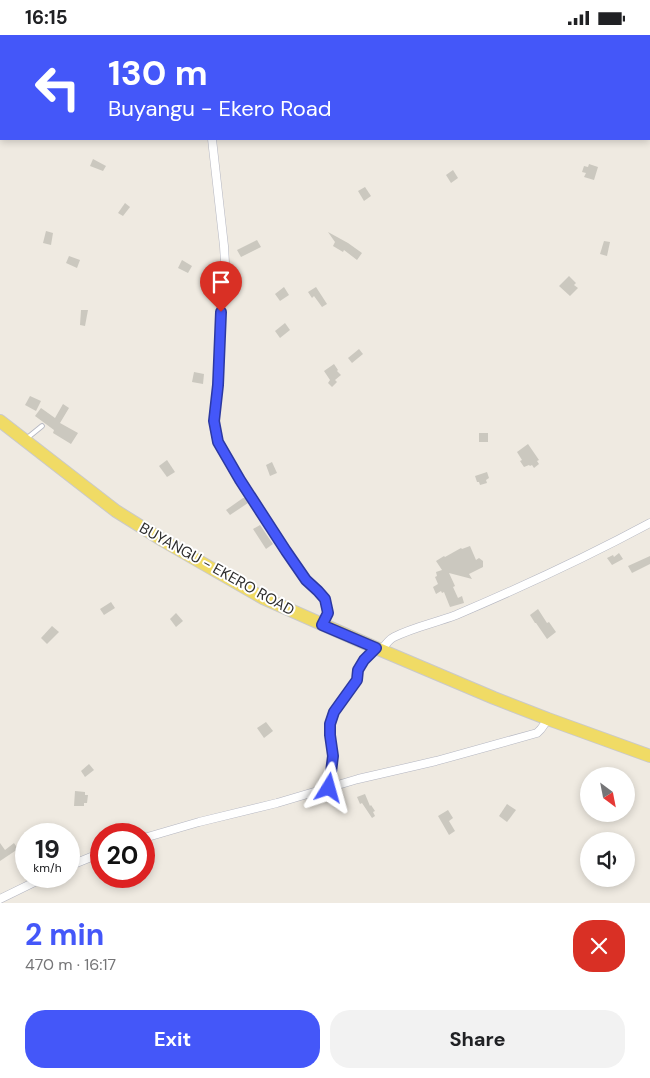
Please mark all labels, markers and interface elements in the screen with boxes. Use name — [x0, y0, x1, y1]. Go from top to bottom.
text: 16:15 — [25, 5, 68, 30]
text: 130 m — [108, 50, 208, 96]
icon: left — [25, 55, 90, 120]
text: Buyangu - Ekero Road — [108, 94, 332, 123]
pin — [200, 261, 242, 312]
icon: arrive — [207, 268, 235, 296]
street label: BUYANGU - EKERO ROAD — [136, 518, 298, 620]
position arrow — [302, 761, 354, 813]
north arrow — [580, 767, 635, 823]
map controls — [580, 767, 635, 887]
speed limit sign: 20 — [90, 823, 155, 888]
button: sound — [580, 832, 635, 887]
text: 19 — [35, 833, 60, 866]
text: km/h — [33, 860, 62, 876]
text: 2 min — [25, 915, 104, 954]
button: close — [573, 920, 625, 972]
text: 470 m · 16:17 — [25, 954, 116, 975]
button: Exit — [25, 1010, 320, 1068]
button: Share — [330, 1010, 625, 1068]

